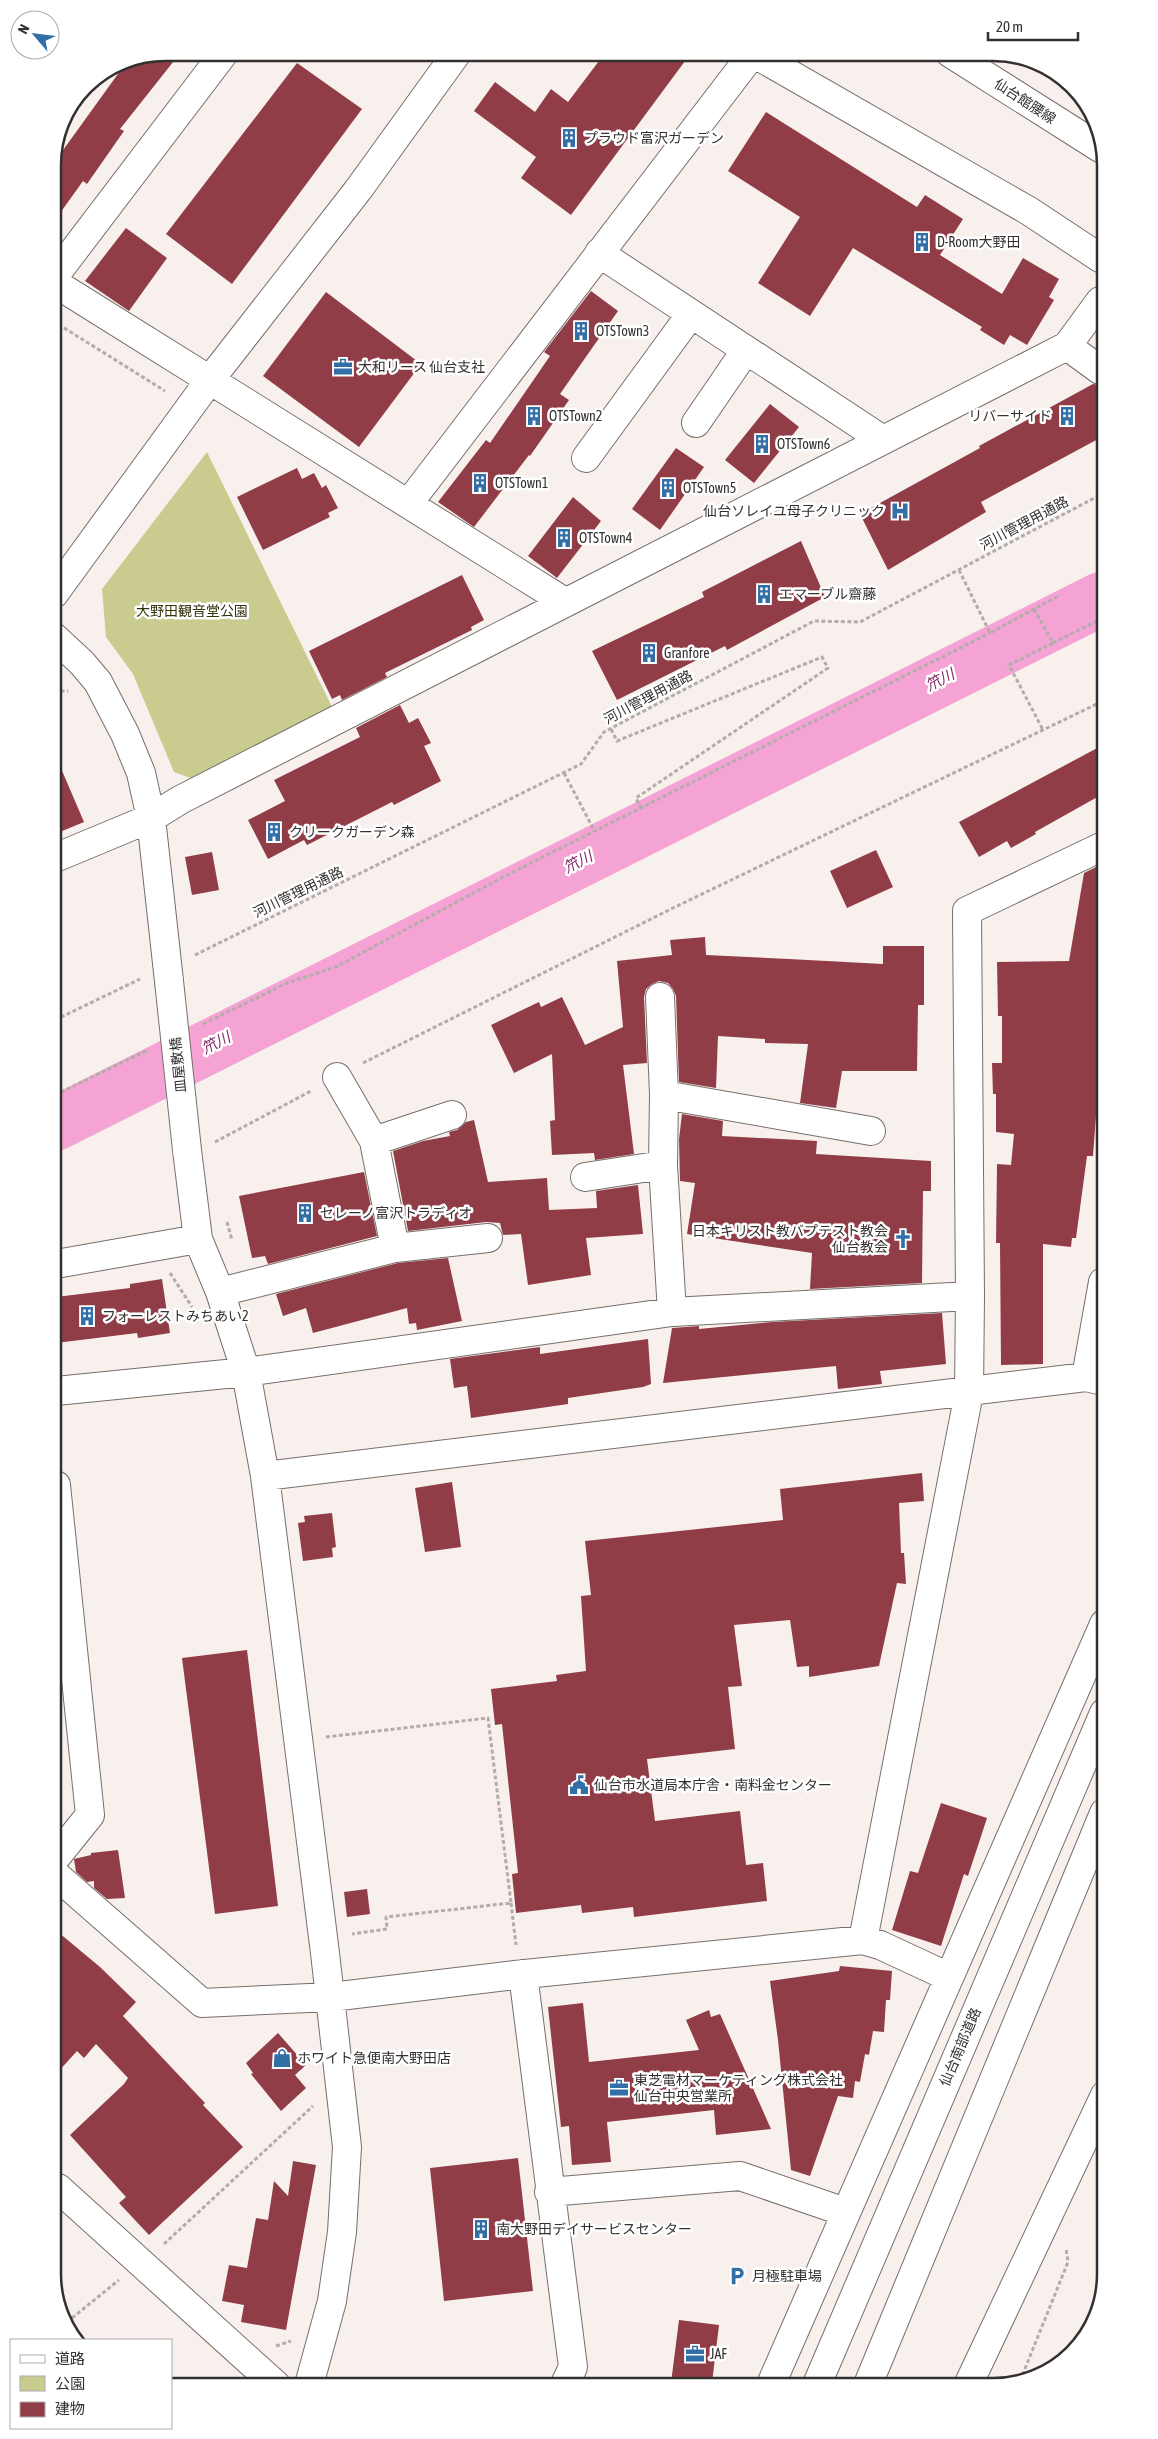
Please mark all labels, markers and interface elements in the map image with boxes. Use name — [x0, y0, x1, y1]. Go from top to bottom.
north arrow — [10, 10, 60, 60]
scale bar — [988, 10, 1078, 42]
text: 20 m — [996, 18, 1023, 35]
text: N — [15, 21, 33, 36]
street label: 仙台館腰線 — [991, 75, 1059, 127]
building icon: プラウド富沢ガーデン — [558, 127, 580, 149]
place label: プラウド富沢ガーデン — [584, 130, 724, 146]
building icon: D-Room大野田 — [911, 231, 933, 253]
place label: D-Room大野田 — [937, 234, 1021, 250]
building icon: OTSTown3 — [570, 320, 592, 342]
place label: OTSTown3 — [596, 323, 649, 339]
office icon: 大和リース 仙台支社 — [332, 356, 354, 378]
place label: 大和リース 仙台支社 — [358, 359, 485, 375]
building icon: OTSTown2 — [523, 405, 545, 427]
building icon: リバーサイド — [1056, 405, 1078, 427]
place label: OTSTown2 — [549, 408, 602, 424]
place label: リバーサイド — [968, 408, 1052, 424]
building icon: OTSTown6 — [751, 433, 773, 455]
place label: OTSTown6 — [777, 436, 831, 452]
building icon: OTSTown1 — [469, 472, 491, 494]
place label: OTSTown1 — [495, 475, 548, 491]
building icon: OTSTown5 — [657, 477, 679, 499]
place label: OTSTown5 — [683, 480, 736, 496]
street label: 河川管理用通路 — [977, 493, 1071, 553]
hospital icon: 仙台ソレイユ母子クリニック — [889, 500, 911, 522]
place label: 仙台ソレイユ母子クリニック — [703, 503, 885, 519]
building icon: OTSTown4 — [553, 527, 575, 549]
place label: OTSTown4 — [579, 530, 633, 546]
building icon: エマーブル齋藤 — [753, 583, 775, 605]
place label: エマーブル齋藤 — [779, 586, 876, 602]
park label: 大野田観音堂公園 — [136, 603, 248, 619]
building icon: Granfore — [638, 642, 660, 664]
place label: Granfore — [664, 645, 710, 661]
water label: 笊川 — [923, 664, 959, 694]
street label: 河川管理用通路 — [601, 667, 695, 727]
building icon: クリークガーデン森 — [263, 821, 285, 843]
place label: クリークガーデン森 — [289, 824, 415, 840]
water label: 笊川 — [561, 846, 597, 876]
street label: 河川管理用通路 — [250, 863, 346, 921]
water label: 笊川 — [199, 1027, 235, 1057]
street label: 皿屋敷橋 — [167, 1036, 189, 1094]
building icon: セレーノ富沢トラディオ — [294, 1202, 316, 1224]
place label: セレーノ富沢トラディオ — [320, 1205, 472, 1221]
place label: 日本キリスト教バプテスト教会 仙台教会 — [692, 1223, 888, 1255]
church icon: 日本キリスト教バプテスト教会 仙台教会 — [892, 1228, 914, 1250]
building icon: フォーレストみちあい2 — [76, 1305, 98, 1327]
place label: フォーレストみちあい2 — [102, 1308, 249, 1324]
public building icon: 仙台市水道局本庁舎・南料金センター — [568, 1774, 590, 1796]
place label: 仙台市水道局本庁舎・南料金センター — [594, 1777, 832, 1793]
street label: 仙台南部道路 — [936, 2005, 984, 2089]
shop icon: ホワイト急便南大野田店 — [271, 2047, 293, 2069]
place label: ホワイト急便南大野田店 — [297, 2050, 451, 2066]
place label: 東芝電材マーケティング株式会社 仙台中央営業所 — [634, 2072, 843, 2104]
office icon: 東芝電材マーケティング株式会社 仙台中央営業所 — [608, 2077, 630, 2099]
building icon: 南大野田デイサービスセンター — [470, 2218, 492, 2240]
place label: 南大野田デイサービスセンター — [496, 2221, 692, 2237]
parking icon: 月極駐車場 — [726, 2265, 748, 2287]
place label: 月極駐車場 — [752, 2268, 822, 2284]
legend — [10, 2339, 172, 2429]
office icon: JAF — [684, 2343, 706, 2365]
place label: JAF — [710, 2346, 727, 2362]
text: 道路 — [55, 2350, 85, 2367]
text: 公園 — [55, 2375, 85, 2392]
text: 建物 — [55, 2400, 85, 2417]

